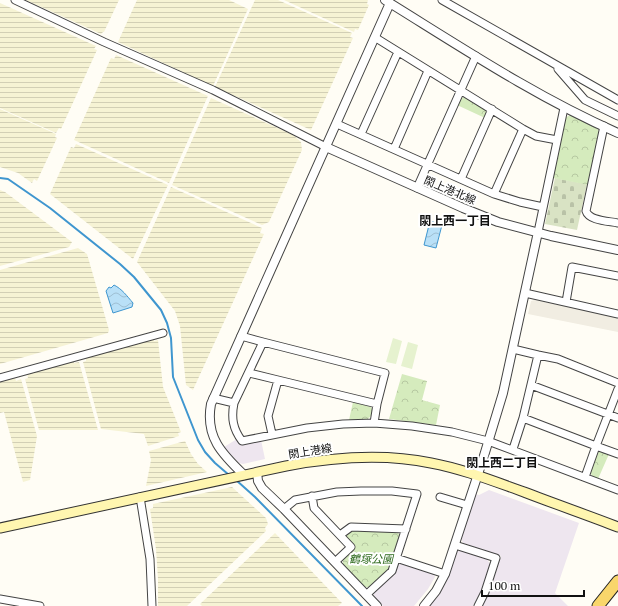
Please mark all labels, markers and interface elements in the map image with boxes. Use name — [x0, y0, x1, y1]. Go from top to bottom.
street label: 閖上港北線 — [422, 173, 478, 207]
district label: 閖上西一丁目 — [419, 213, 491, 228]
street label: 閖上港線 — [287, 441, 333, 461]
district label: 閖上西二丁目 — [466, 455, 538, 470]
park label: 鶴塚公園 — [349, 552, 395, 566]
scale bar — [482, 572, 584, 598]
text: 100 m — [488, 578, 521, 593]

